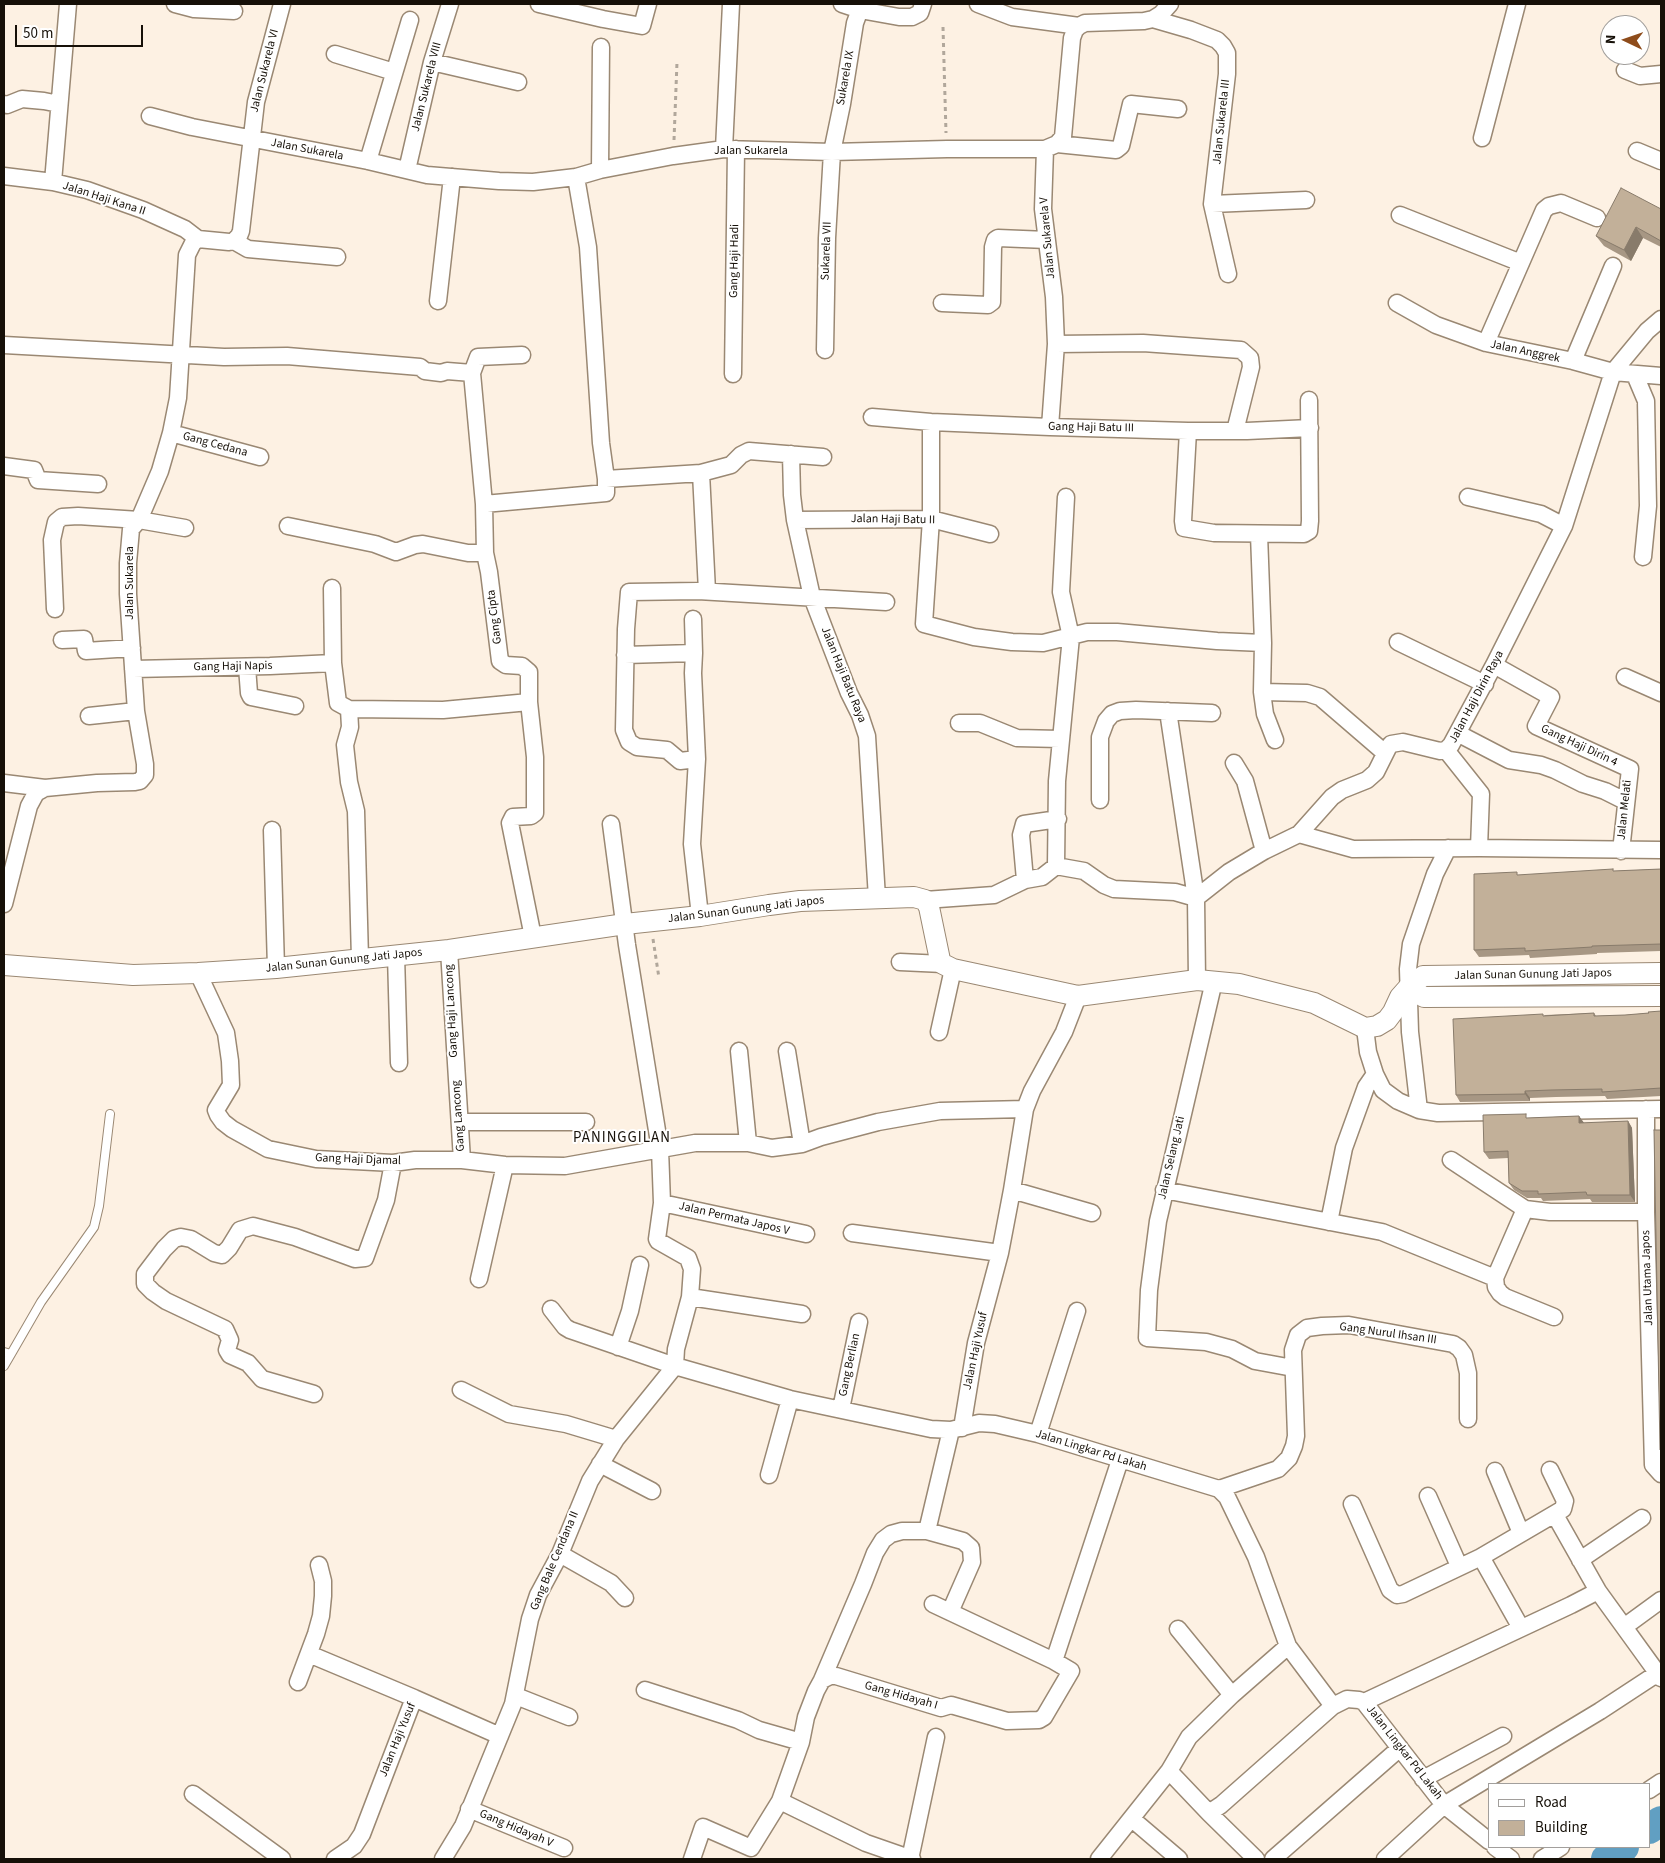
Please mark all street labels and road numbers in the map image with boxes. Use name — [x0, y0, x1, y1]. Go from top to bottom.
street label: Jalan Sukarela VI — [248, 28, 282, 114]
street label: Jalan Sukarela VIII — [409, 41, 445, 133]
street label: Sukarela IX — [834, 49, 858, 107]
street label: Jalan Sukarela III — [1210, 79, 1234, 165]
street label: Jalan Sukarela — [269, 136, 345, 164]
street label: Jalan Sukarela — [714, 144, 788, 158]
street label: Jalan Haji Kana II — [61, 179, 147, 219]
street label: Jalan Sukarela V — [1037, 196, 1059, 280]
street label: Sukarela VII — [819, 221, 835, 281]
street label: Gang Haji Hadi — [727, 224, 743, 298]
street label: Jalan Anggrek — [1489, 338, 1561, 366]
street label: Gang Haji Batu III — [1048, 420, 1134, 436]
street label: Gang Cedana — [181, 429, 249, 461]
street label: Jalan Haji Batu II — [851, 512, 935, 528]
street label: Jalan Sukarela — [123, 546, 137, 620]
street label: Gang Cipta — [485, 589, 505, 645]
street label: Jalan Haji Batu Raya — [817, 625, 869, 725]
street label: Jalan Haji Dirin Raya — [1447, 648, 1507, 746]
street label: Gang Haji Napis — [193, 659, 273, 675]
street label: Gang Haji Dirin 4 — [1538, 722, 1620, 770]
street label: Jalan Melati — [1615, 779, 1635, 841]
street label: Jalan Sunan Gunung Jati Japos — [667, 893, 825, 927]
street label: Jalan Sunan Gunung Jati Japos — [265, 946, 423, 976]
street label: Gang Haji Lancong — [442, 964, 462, 1058]
street label: Jalan Sunan Gunung Jati Japos — [1454, 966, 1612, 984]
street label: Gang Lancong — [449, 1080, 469, 1152]
street label: Jalan Selang Jati — [1155, 1115, 1189, 1201]
street label: Gang Haji Djamal — [315, 1151, 401, 1169]
street label: Jalan Permata Japos V — [677, 1199, 791, 1239]
street label: Jalan Utama Japos — [1639, 1230, 1657, 1326]
street label: Jalan Haji Yusuf — [961, 1311, 991, 1391]
street label: Gang Nurul Ihsan III — [1338, 1320, 1438, 1348]
street label: Gang Berlian — [836, 1332, 864, 1398]
street label: Jalan Lingkar Pd Lakah — [1034, 1427, 1148, 1475]
street label: Gang Bale Cendana II — [528, 1509, 582, 1613]
street label: Gang Hidayah I — [863, 1679, 939, 1713]
street label: Jalan Haji Yusuf — [377, 1701, 419, 1779]
street label: Jalan Lingkar Pd Lakah — [1363, 1703, 1445, 1803]
street label: Gang Hidayah V — [477, 1807, 555, 1851]

